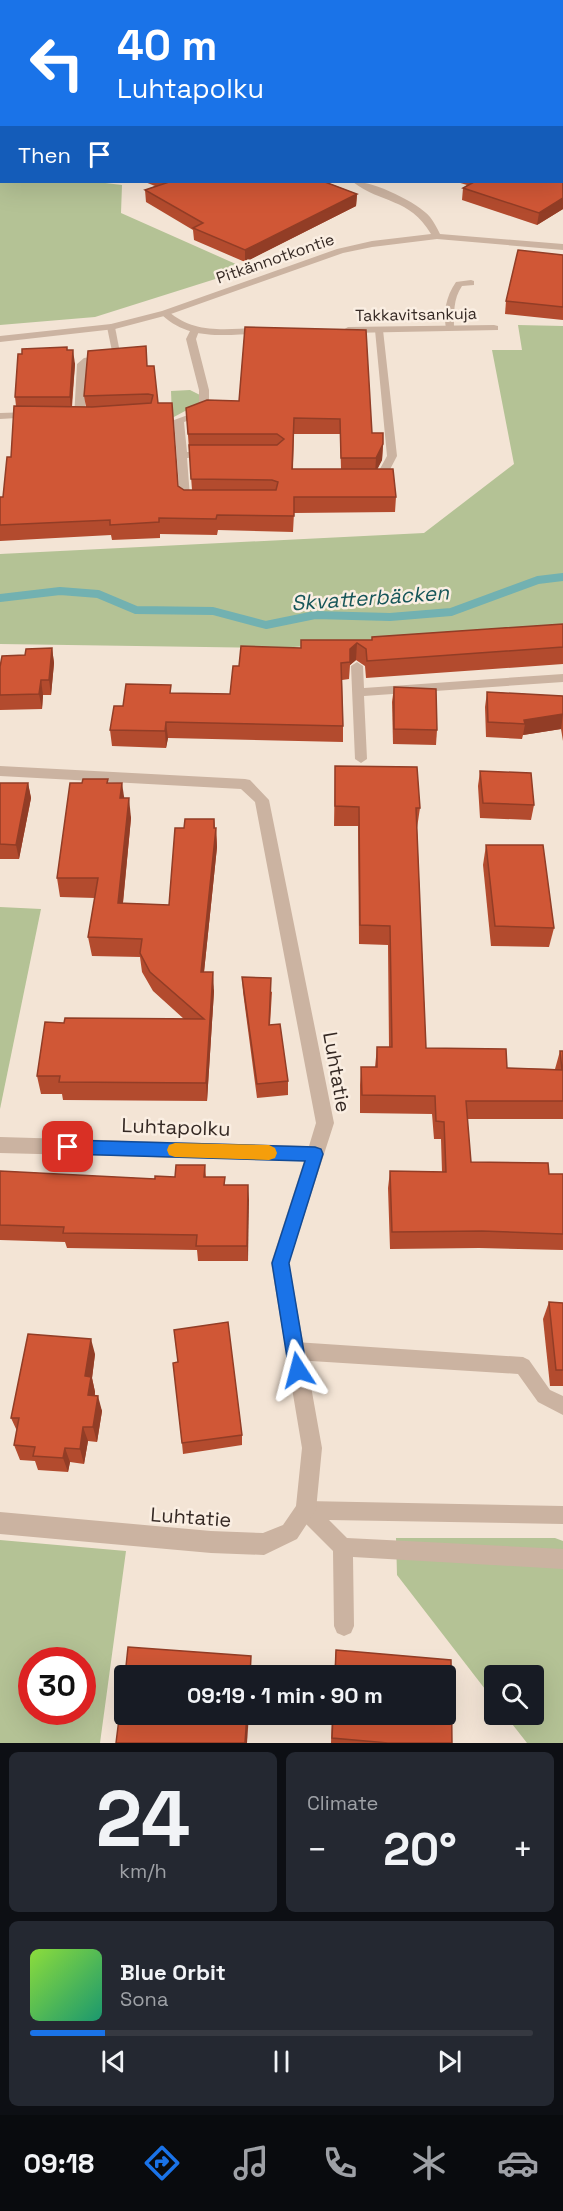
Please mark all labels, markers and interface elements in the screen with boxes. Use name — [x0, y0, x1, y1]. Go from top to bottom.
text: 40 m — [117, 19, 217, 72]
icon: left — [18, 24, 96, 102]
text: Luhtapolku — [117, 71, 264, 106]
icon: arrive — [83, 138, 116, 171]
text: Then — [18, 141, 71, 169]
street label: Pitkännotkontie — [213, 228, 337, 289]
street label: Takkavitsankuja — [355, 303, 477, 326]
water label: Skvatterbäcken — [290, 578, 451, 616]
street label: Luhtatie — [317, 1030, 357, 1114]
street label: Luhtapolku — [121, 1112, 231, 1142]
pin — [42, 1121, 93, 1172]
icon: arrive — [51, 1130, 84, 1163]
position arrow — [266, 1338, 330, 1402]
street label: Luhtatie — [150, 1501, 232, 1533]
speed limit sign: 30 — [18, 1647, 96, 1725]
map controls — [484, 1665, 544, 1725]
button: search — [484, 1665, 544, 1725]
text: 09:19 · 1 min · 90 m — [187, 1681, 383, 1709]
text: 24 — [96, 1769, 190, 1869]
text: Climate — [307, 1790, 378, 1816]
text: 20° — [383, 1821, 457, 1878]
text: − — [307, 1829, 327, 1871]
text: + — [513, 1829, 533, 1871]
text: km/h — [119, 1858, 167, 1884]
text: Blue Orbit — [120, 1958, 226, 1986]
text: Sona — [120, 1986, 168, 2012]
icon: previous — [97, 2045, 130, 2078]
icon: pause — [265, 2045, 298, 2078]
icon: next — [433, 2045, 466, 2078]
icon: directions — [141, 2142, 183, 2184]
icon: music — [230, 2142, 272, 2184]
icon: phone — [319, 2142, 361, 2184]
icon: climate — [408, 2142, 450, 2184]
icon: car — [497, 2142, 539, 2184]
text: 09:18 — [24, 2146, 94, 2181]

